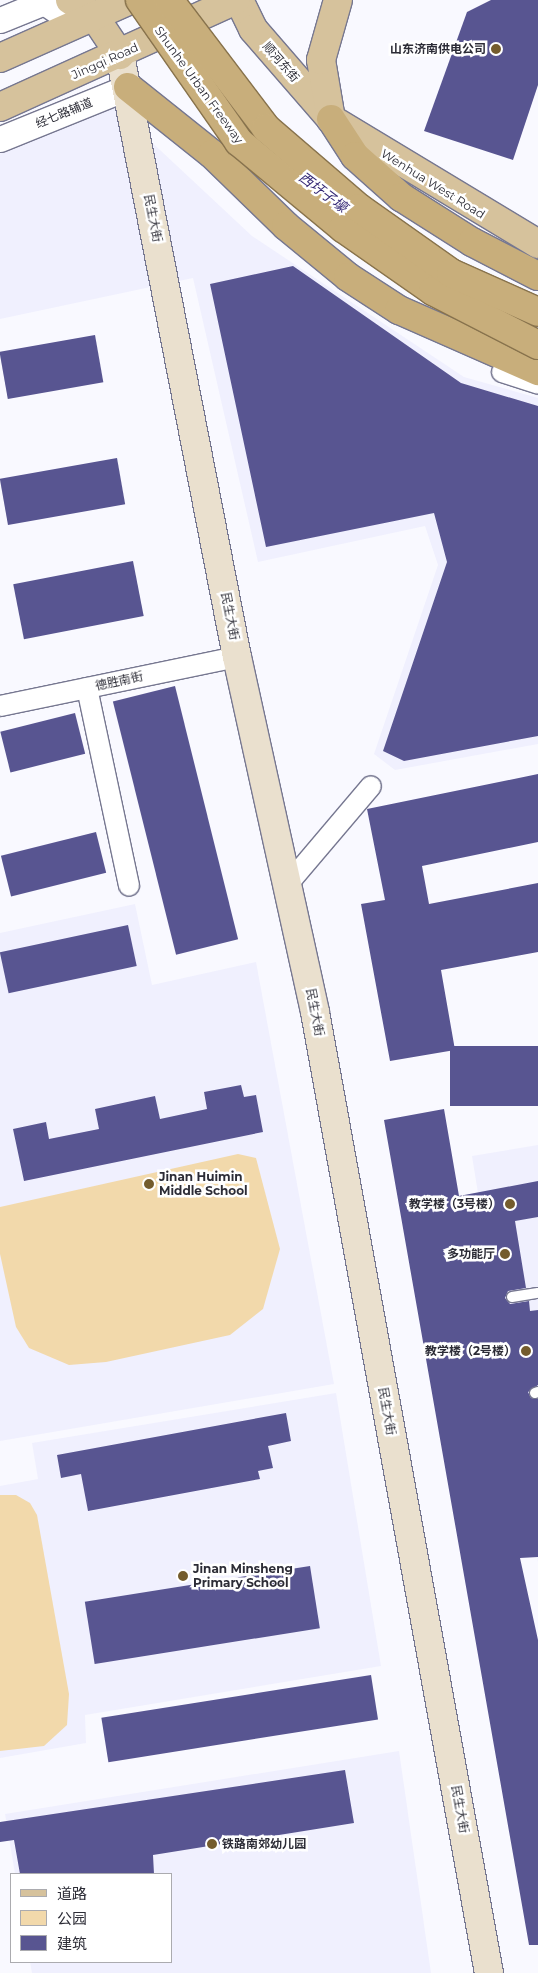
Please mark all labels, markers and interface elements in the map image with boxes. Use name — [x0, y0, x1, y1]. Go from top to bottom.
street label: Shunhe Urban Freeway — [152, 24, 246, 146]
street label: 顺河东街 — [260, 39, 302, 85]
street label: Jingqi Road — [69, 40, 141, 82]
place label: 山东济南供电公司 — [390, 42, 486, 56]
marker: 山东济南供电公司 — [490, 43, 502, 55]
street label: 经七路辅道 — [33, 95, 95, 131]
street label: Wenhua West Road — [378, 146, 488, 222]
water label: 西圩子壕 — [296, 168, 350, 216]
street label: 民生大街 — [141, 193, 165, 243]
street label: 民生大街 — [218, 591, 242, 641]
street label: 德胜南街 — [94, 669, 144, 693]
street label: 民生大街 — [303, 987, 327, 1037]
place label: Jinan Huimin Middle School — [159, 1170, 248, 1198]
marker: Jinan Huimin Middle School — [143, 1178, 155, 1190]
place label: 教学楼（3号楼） — [409, 1197, 500, 1211]
marker: 教学楼（3号楼） — [504, 1198, 516, 1210]
place label: 多功能厅 — [447, 1247, 495, 1261]
marker: 多功能厅 — [499, 1248, 511, 1260]
place label: 教学楼（2号楼） — [425, 1344, 516, 1358]
marker: 教学楼（2号楼） — [520, 1345, 532, 1357]
street label: 民生大街 — [376, 1386, 398, 1436]
place label: Jinan Minsheng Primary School — [193, 1562, 293, 1590]
marker: Jinan Minsheng Primary School — [177, 1570, 189, 1582]
street label: 民生大街 — [449, 1784, 471, 1834]
place label: 铁路南郊幼儿园 — [222, 1837, 306, 1851]
marker: 铁路南郊幼儿园 — [206, 1838, 218, 1850]
legend — [10, 1873, 172, 1963]
text: 道路 — [57, 1884, 87, 1903]
text: 公园 — [57, 1909, 87, 1928]
text: 建筑 — [57, 1934, 87, 1953]

